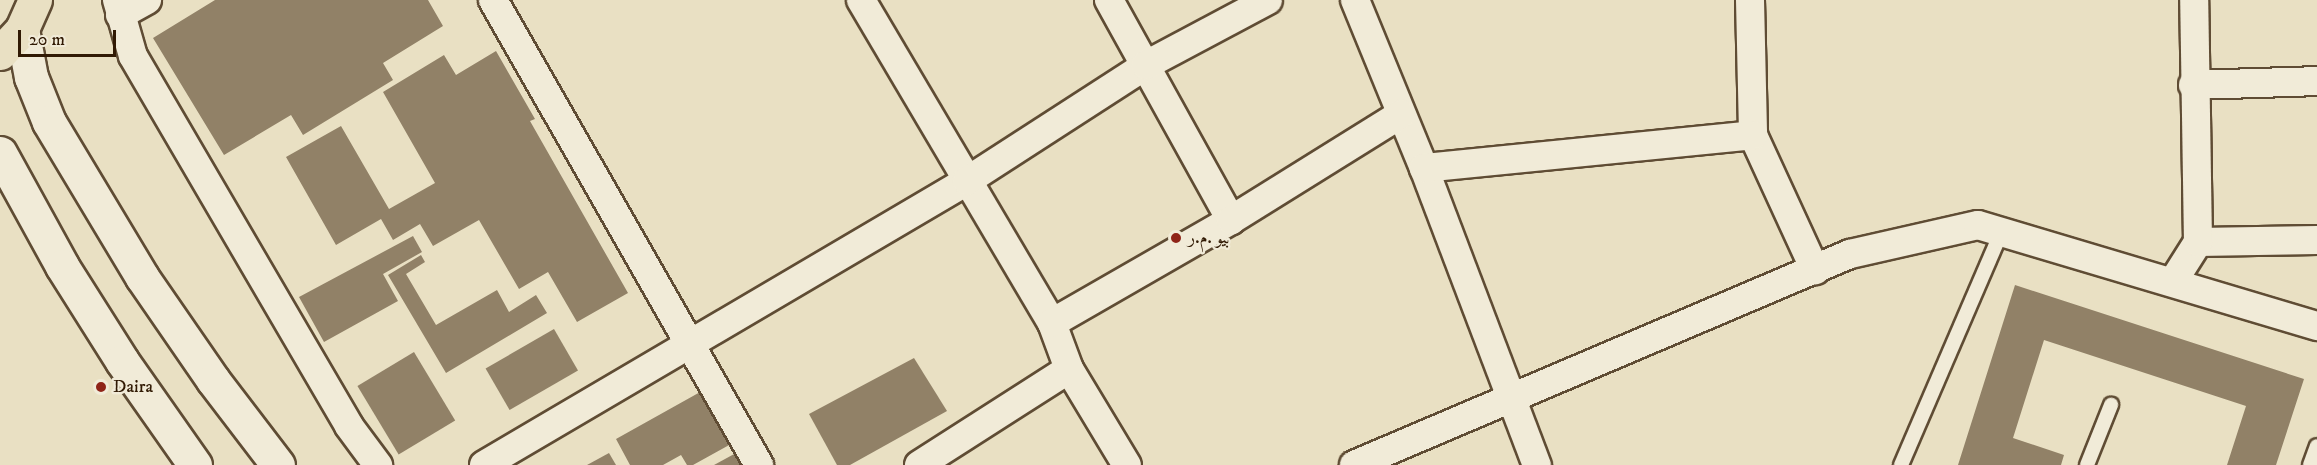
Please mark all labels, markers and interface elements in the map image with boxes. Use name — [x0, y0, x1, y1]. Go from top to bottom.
scale bar — [21, 18, 118, 56]
text: 20 m — [29, 29, 65, 51]
place label: بيو .م.ر — [1188, 227, 1229, 249]
marker: بيو .م.ر — [1169, 231, 1183, 245]
place label: Daira — [113, 376, 153, 398]
marker: Daira — [94, 380, 108, 394]

